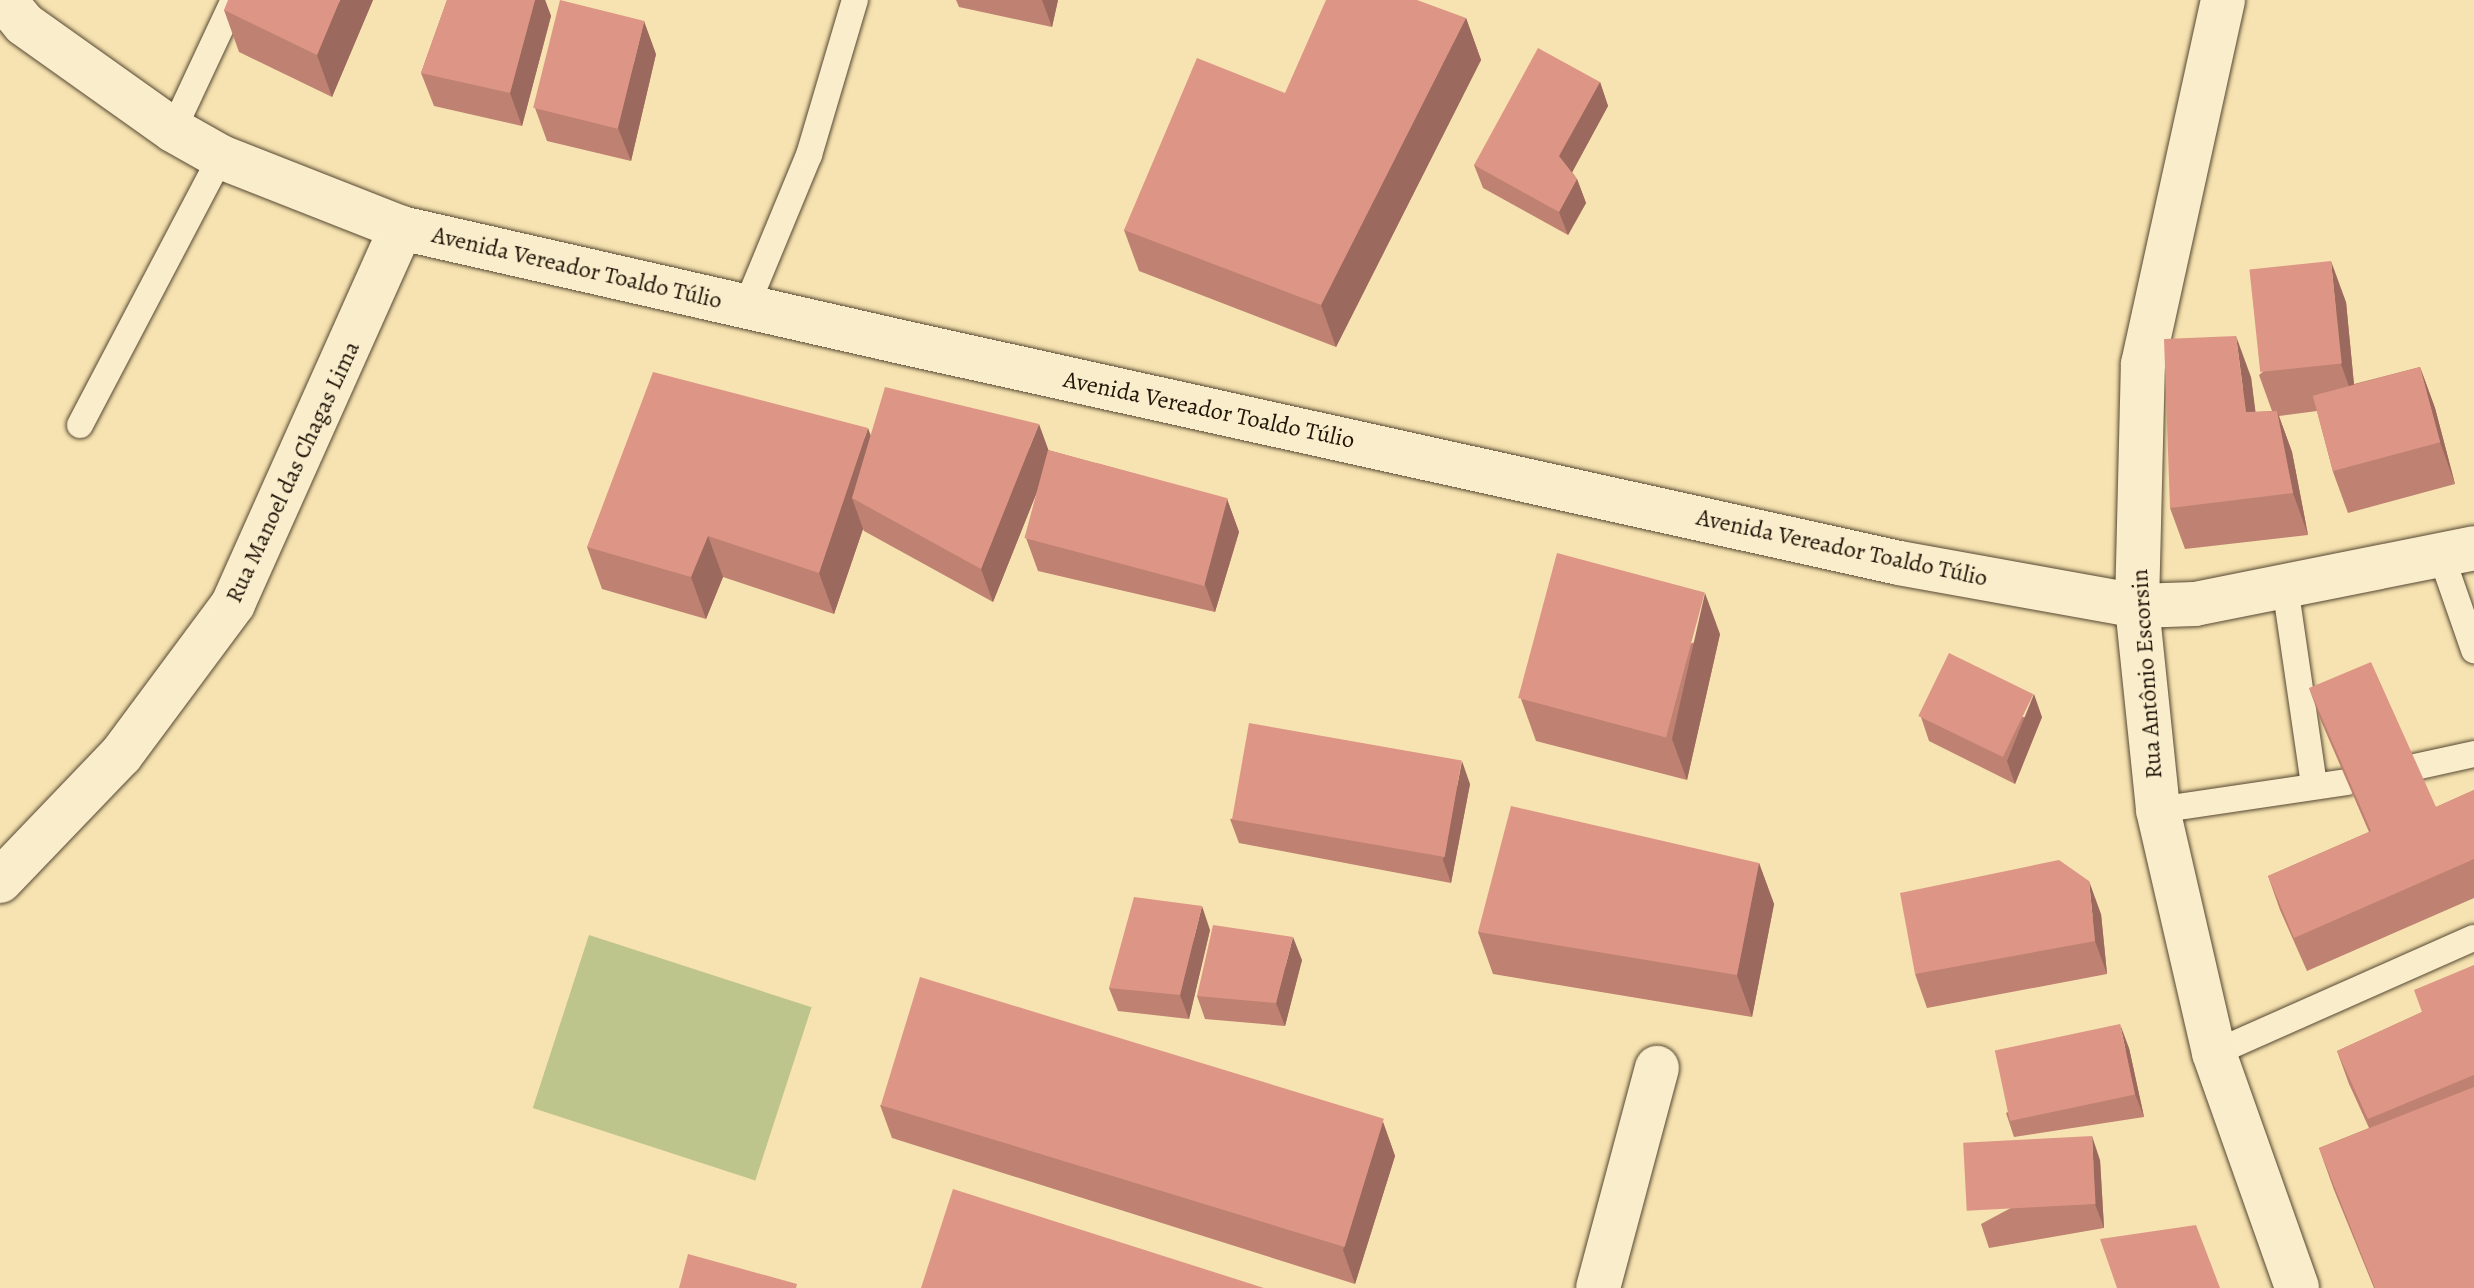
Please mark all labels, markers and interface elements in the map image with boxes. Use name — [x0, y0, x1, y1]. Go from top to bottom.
street label: Avenida Vereador Toaldo Túlio — [429, 221, 725, 315]
street label: Rua Manoel das Chagas Lima — [220, 337, 366, 607]
street label: Avenida Vereador Toaldo Túlio — [1061, 365, 1357, 455]
street label: Avenida Vereador Toaldo Túlio — [1694, 503, 1990, 593]
street label: Rua Antônio Escorsin — [2125, 568, 2169, 780]

